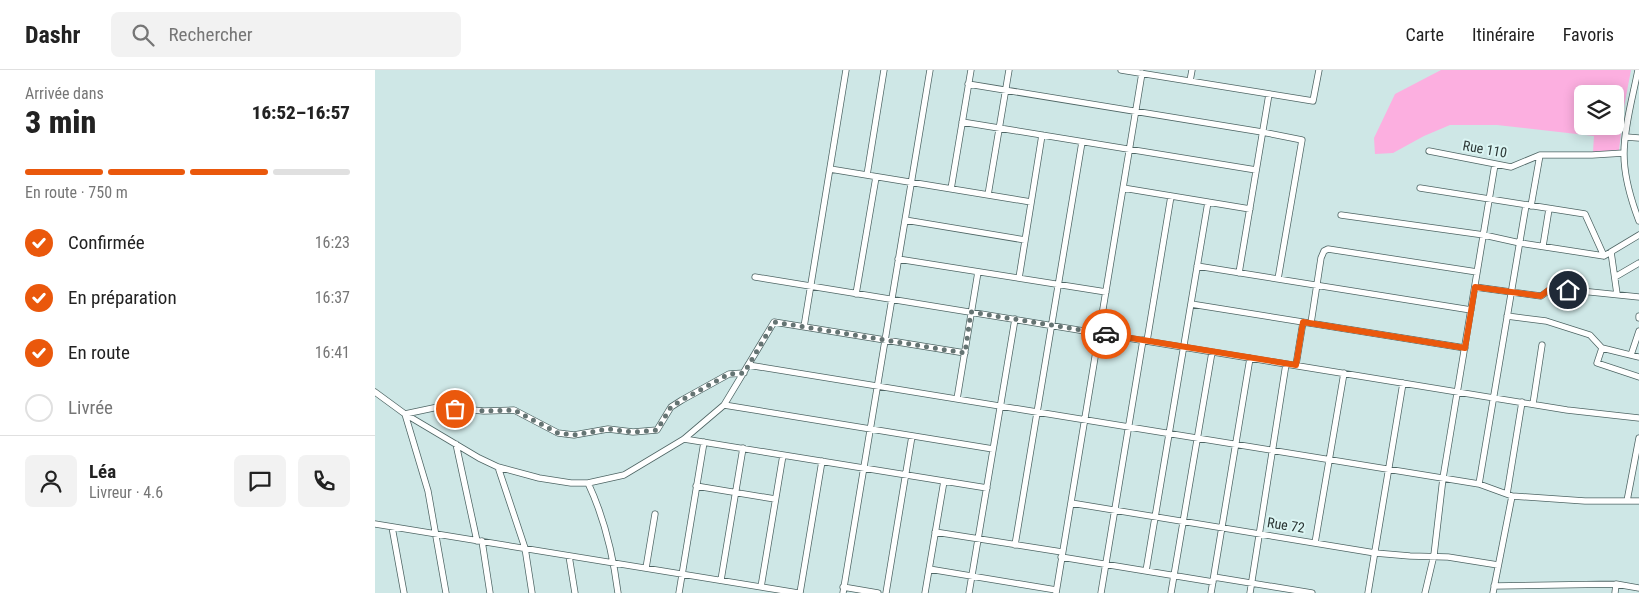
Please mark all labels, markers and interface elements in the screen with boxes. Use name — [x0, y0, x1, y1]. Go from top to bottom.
search box — [111, 12, 461, 57]
text: Dashr — [25, 21, 81, 49]
icon: search — [129, 21, 157, 49]
text: Rechercher — [169, 23, 253, 46]
text: Carte — [1405, 24, 1444, 45]
text: Itinéraire — [1472, 24, 1535, 45]
text: Favoris — [1563, 24, 1614, 45]
text: Arrivée dans — [25, 84, 104, 103]
map controls — [1574, 85, 1624, 135]
button: layers — [1574, 85, 1624, 135]
text: 16:52–16:57 — [252, 101, 350, 124]
text: 3 min — [25, 103, 96, 141]
street label: Rue 110 — [1462, 137, 1508, 161]
text: En route · 750 m — [25, 183, 128, 202]
icon: check — [25, 229, 53, 257]
text: Confirmée — [68, 231, 145, 254]
text: 16:23 — [315, 233, 350, 252]
pin — [1547, 269, 1589, 311]
icon: home — [1554, 276, 1582, 304]
icon: check — [25, 284, 53, 312]
text: En préparation — [68, 286, 177, 309]
text: 16:37 — [315, 288, 350, 307]
courier — [1081, 309, 1131, 359]
icon: car — [1092, 320, 1120, 348]
icon: check — [25, 339, 53, 367]
text: En route — [68, 341, 130, 364]
text: 16:41 — [315, 343, 350, 362]
pin — [434, 388, 476, 430]
icon: bag — [441, 395, 469, 423]
text: Livrée — [68, 396, 113, 419]
button: person — [25, 455, 77, 507]
button: chat — [234, 455, 286, 507]
button: phone — [298, 455, 350, 507]
text: Léa — [89, 460, 116, 483]
text: Livreur · 4.6 — [89, 483, 163, 502]
street label: Rue 72 — [1266, 514, 1306, 536]

